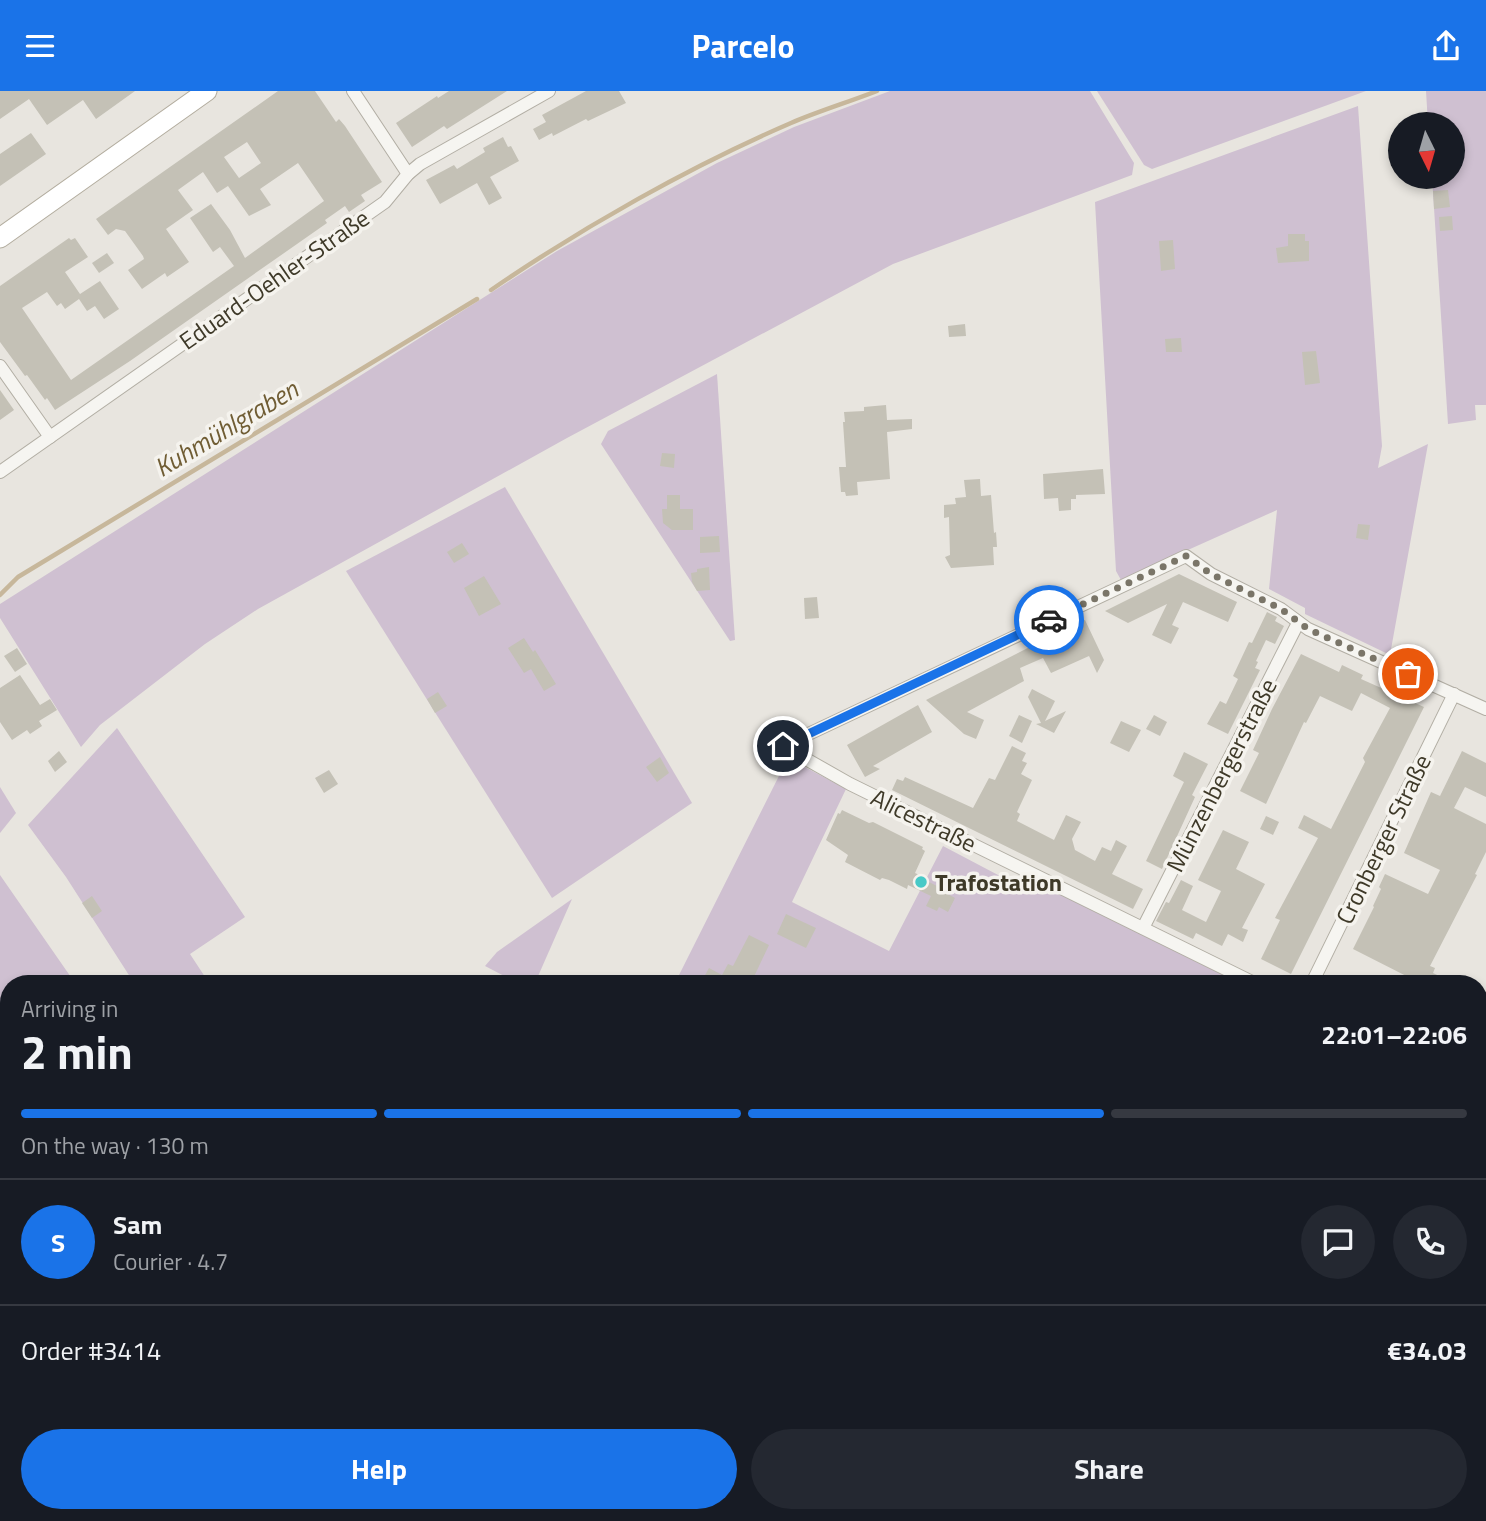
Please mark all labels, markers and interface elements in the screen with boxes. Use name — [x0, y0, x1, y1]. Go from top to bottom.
text: Parcelo — [691, 22, 795, 70]
icon: menu — [21, 27, 59, 65]
icon: share — [1427, 27, 1465, 65]
north arrow — [1388, 112, 1465, 189]
map controls — [1388, 112, 1465, 189]
street label: Eduard-Oehler-Straße — [172, 200, 376, 358]
water label: Kuhmühlgraben — [147, 369, 306, 486]
courier — [1014, 585, 1084, 655]
icon: car — [1030, 601, 1068, 639]
pin — [1378, 644, 1438, 704]
icon: bag — [1389, 655, 1427, 693]
street label: Münzenbergerstraße — [1157, 672, 1285, 878]
pin — [753, 716, 813, 776]
icon: home — [764, 727, 802, 765]
street label: Cronberger Straße — [1326, 748, 1440, 930]
street label: Alicestraße — [865, 779, 983, 861]
place label: Trafostation — [935, 864, 1062, 900]
marker: Trafostation — [913, 874, 929, 890]
text: Arriving in — [21, 991, 118, 1026]
text: 22:01–22:06 — [1321, 1015, 1467, 1054]
text: 2 min — [21, 1017, 133, 1087]
text: On the way · 130 m — [21, 1128, 209, 1163]
text: Sam — [113, 1205, 162, 1244]
button: chat — [1301, 1205, 1375, 1279]
button: phone — [1393, 1205, 1467, 1279]
text: S — [51, 1223, 65, 1262]
text: Courier · 4.7 — [113, 1244, 228, 1279]
text: Order #3414 — [21, 1331, 161, 1370]
text: €34.03 — [1388, 1331, 1467, 1370]
button: Help — [21, 1429, 737, 1509]
button: Share — [751, 1429, 1467, 1509]

